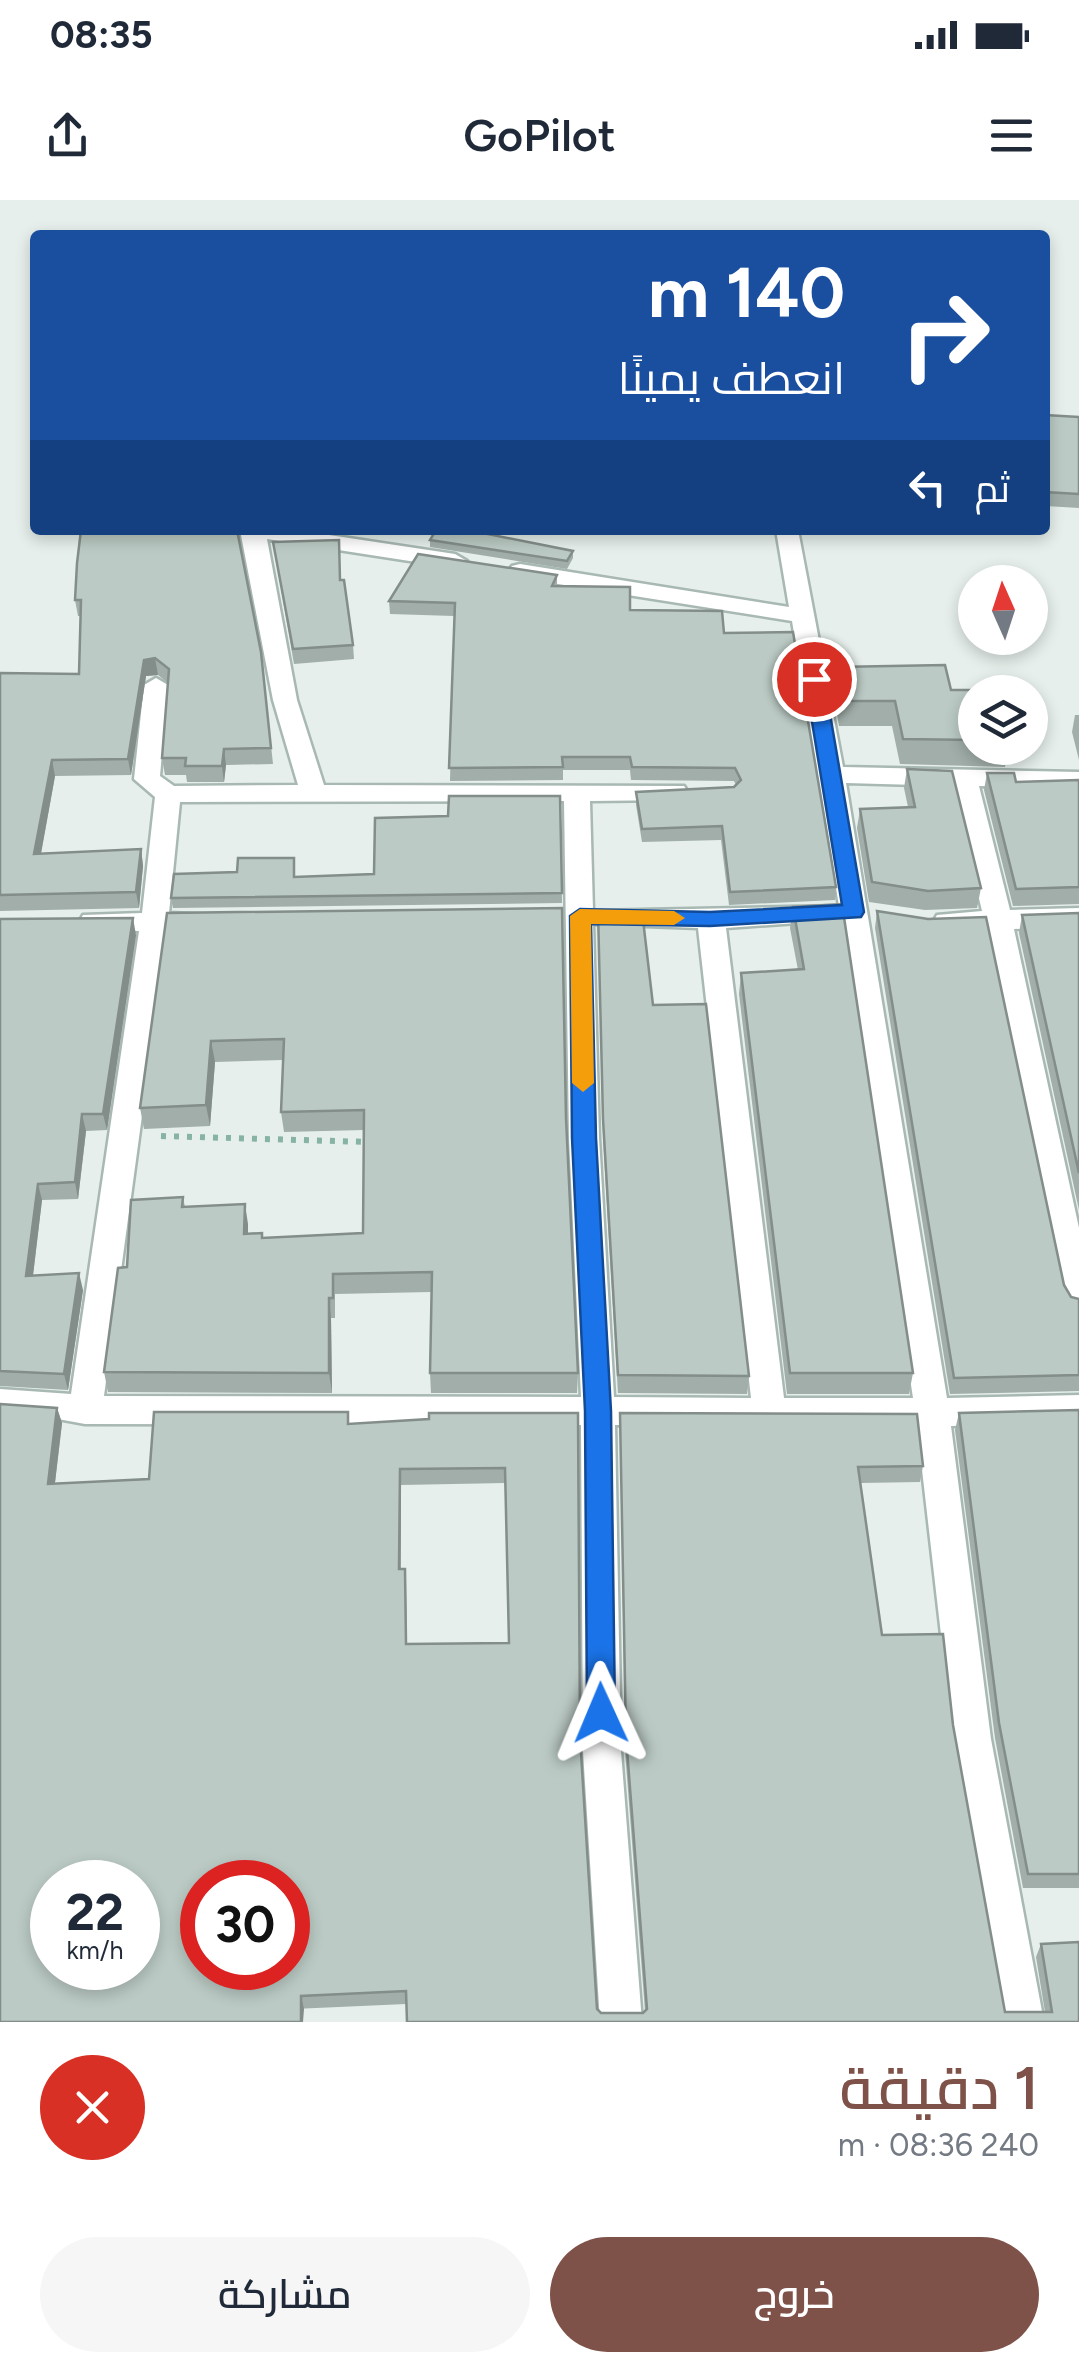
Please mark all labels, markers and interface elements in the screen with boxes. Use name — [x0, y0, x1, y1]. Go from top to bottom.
text: 08:35 — [50, 12, 153, 58]
icon: share — [40, 108, 95, 163]
text: GoPilot — [463, 108, 616, 162]
icon: menu — [984, 108, 1039, 163]
text: 140 m — [648, 250, 845, 335]
icon: right — [880, 270, 1010, 400]
text: انعطف يمينًا — [618, 351, 845, 405]
icon: left — [900, 460, 955, 515]
text: ثم — [975, 466, 1010, 512]
north arrow — [958, 565, 1048, 655]
map controls — [958, 565, 1048, 765]
pin — [772, 637, 857, 722]
icon: arrive — [787, 652, 842, 707]
button: layers — [958, 675, 1048, 765]
position arrow — [549, 1661, 653, 1765]
speed limit sign: 30 — [180, 1860, 310, 1990]
text: 22 — [66, 1882, 124, 1943]
text: km/h — [66, 1935, 124, 1965]
text: 1 دقيقة — [840, 2052, 1039, 2124]
button: close — [40, 2055, 145, 2160]
text: 240 m · 08:36 — [838, 2126, 1039, 2164]
button: مشاركة — [40, 2237, 530, 2352]
button: خروج — [550, 2237, 1039, 2352]

